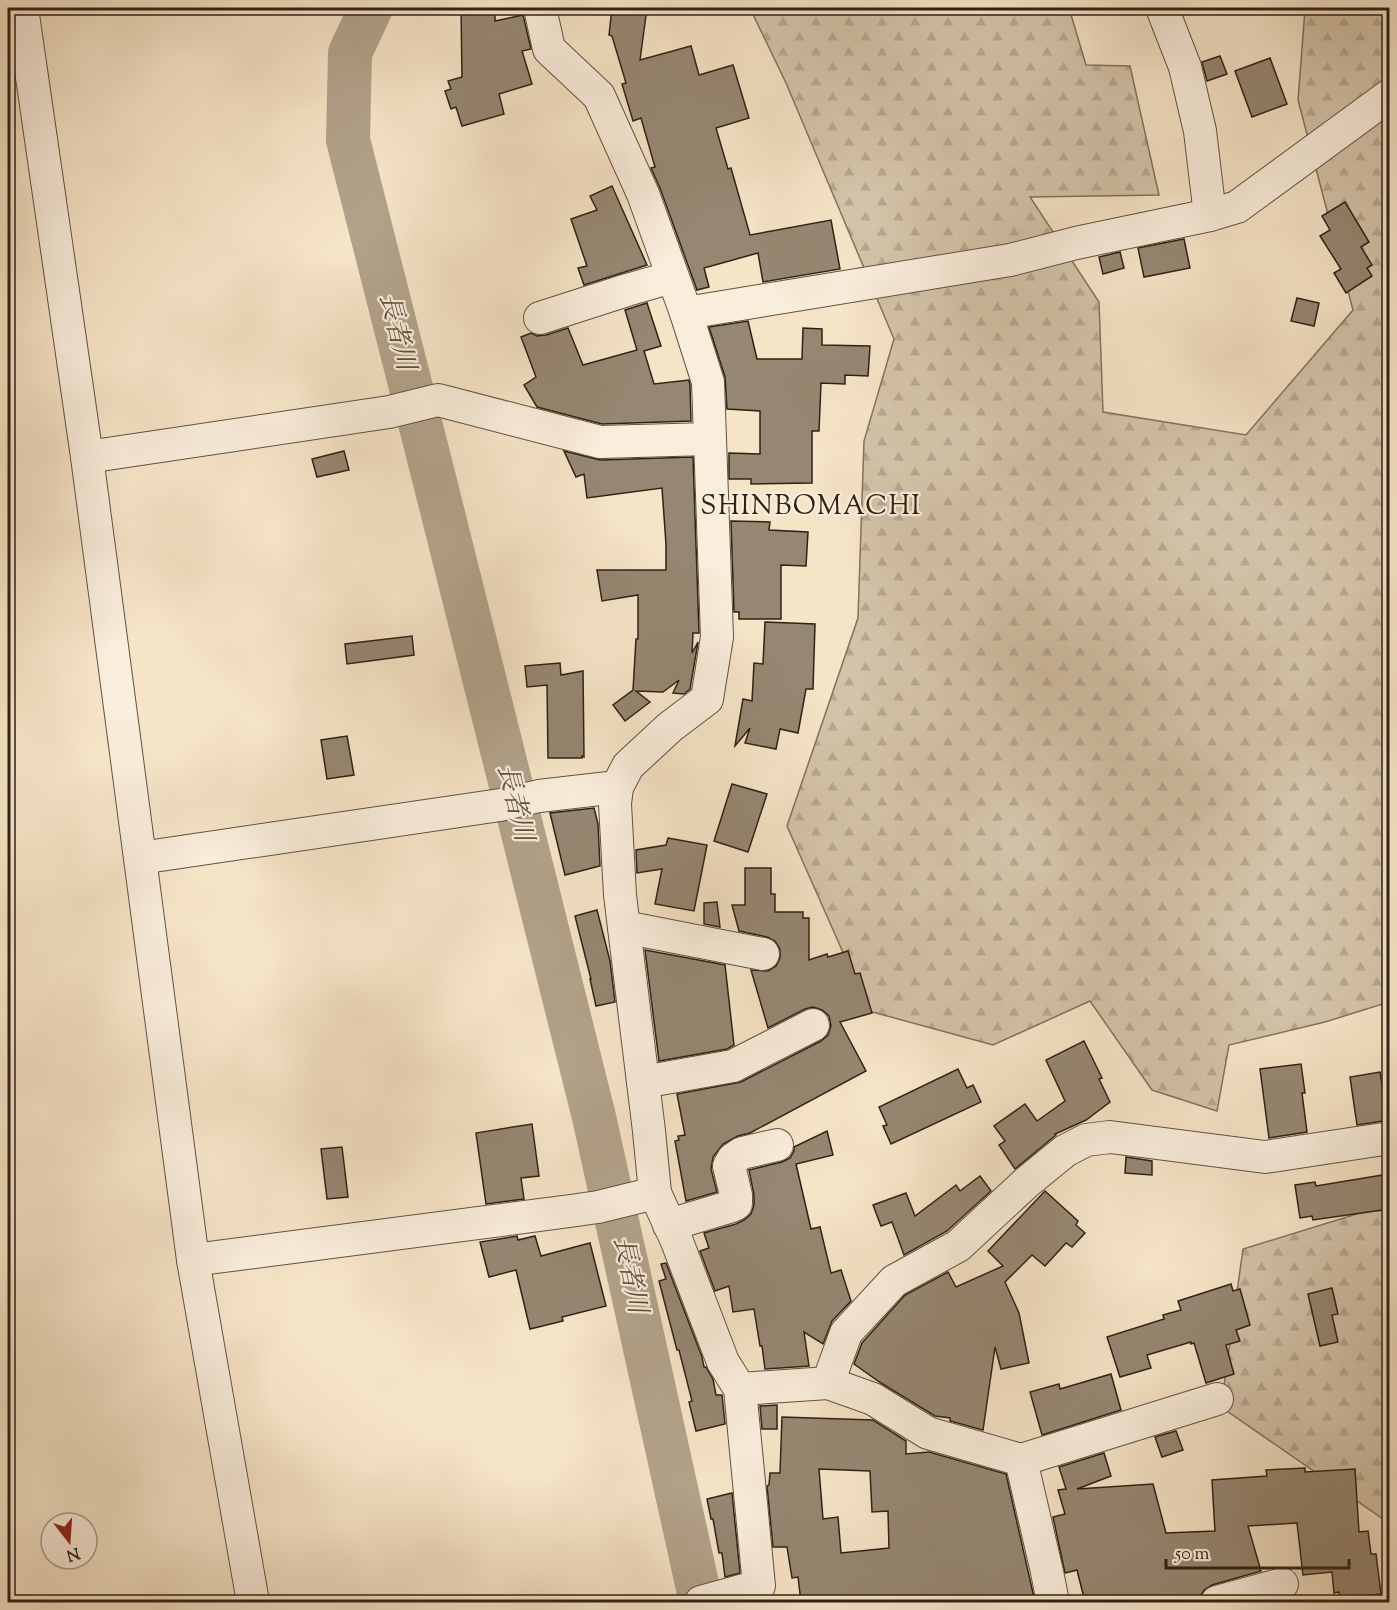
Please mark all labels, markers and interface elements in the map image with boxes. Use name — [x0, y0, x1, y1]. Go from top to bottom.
water label: 長者川 — [369, 290, 424, 377]
district label: SHINBOMACHI — [700, 488, 922, 527]
water label: 長者川 — [487, 761, 542, 848]
water label: 長者川 — [603, 1233, 656, 1320]
north arrow — [39, 1511, 99, 1571]
scale bar — [1166, 1532, 1349, 1570]
text: N — [63, 1540, 82, 1566]
text: 50 m — [1174, 1542, 1210, 1568]

